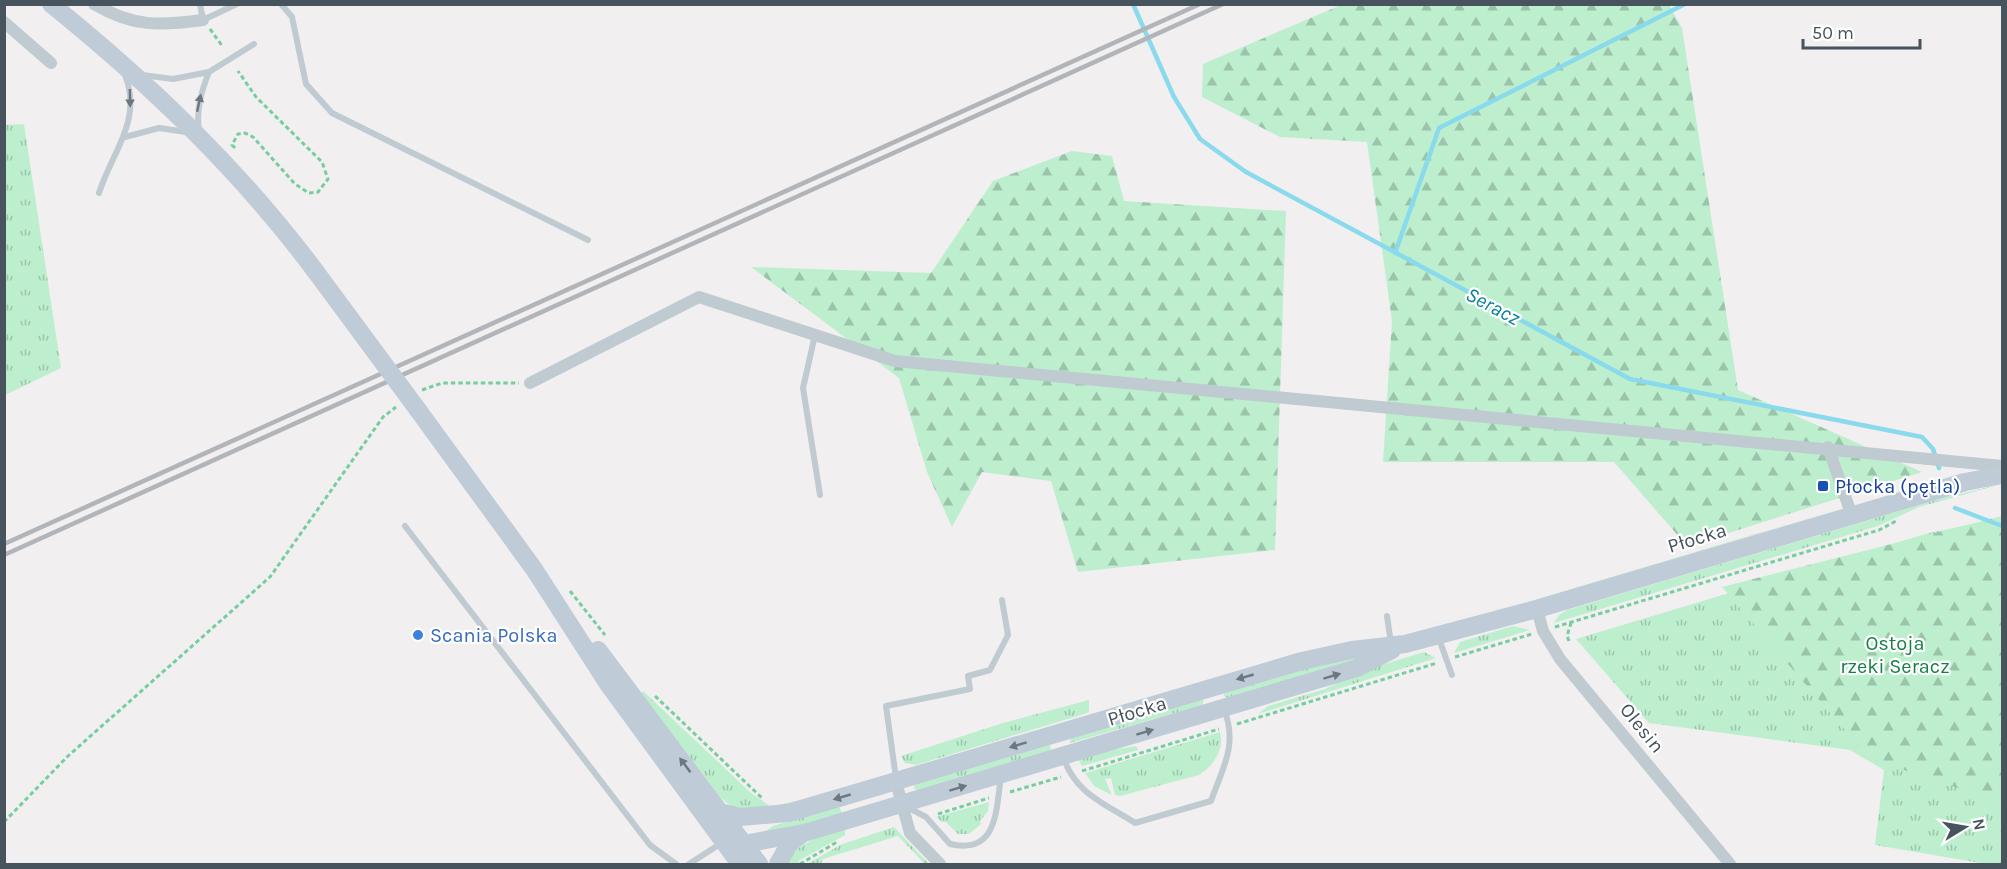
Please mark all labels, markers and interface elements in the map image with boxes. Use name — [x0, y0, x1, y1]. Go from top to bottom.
scale bar — [1803, 12, 1920, 50]
text: 50 m — [1812, 22, 1854, 44]
one-way arrow — [125, 89, 135, 108]
one-way arrow — [195, 93, 204, 112]
water label: Seracz — [1462, 282, 1524, 330]
place label: Płocka (pętla) — [1835, 475, 1960, 498]
marker: Płocka (pętla) — [1816, 479, 1830, 493]
street label: Płocka — [1665, 518, 1729, 558]
place label: Scania Polska — [430, 624, 558, 647]
marker: Scania Polska — [411, 628, 425, 642]
park label: Ostoja rzeki Seracz — [1840, 632, 1950, 678]
one-way arrow — [1323, 670, 1341, 680]
one-way arrow — [1236, 673, 1254, 683]
street label: Płocka — [1105, 691, 1169, 731]
street label: Olesin — [1615, 698, 1669, 758]
one-way arrow — [1136, 727, 1154, 736]
one-way arrow — [1009, 741, 1027, 750]
one-way arrow — [679, 757, 692, 773]
one-way arrow — [950, 783, 968, 792]
one-way arrow — [833, 793, 851, 803]
north arrow — [1935, 797, 1995, 857]
text: N — [1969, 817, 1990, 832]

